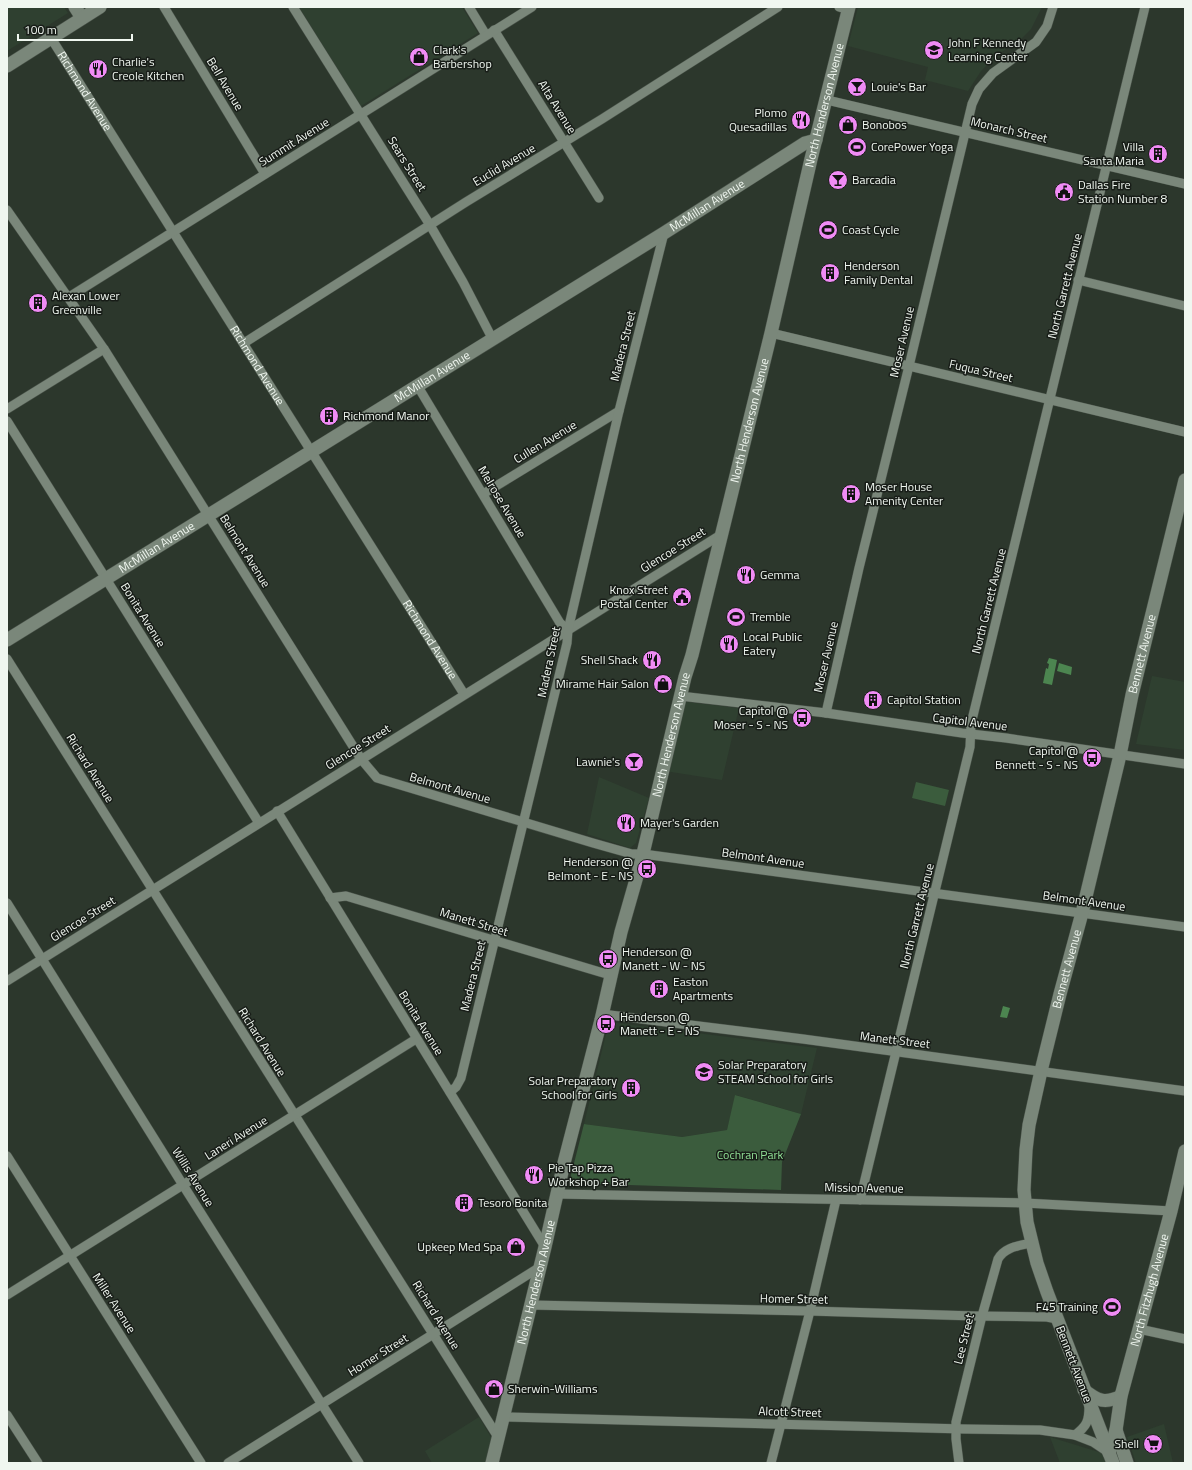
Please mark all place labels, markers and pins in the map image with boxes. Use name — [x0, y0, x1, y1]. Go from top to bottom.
place label: John F Kennedy Learning Center — [948, 33, 1028, 66]
school or university icon: John F Kennedy Learning Center — [923, 39, 945, 61]
place label: Clark's Barbershop — [433, 40, 492, 73]
shop icon: Clark's Barbershop — [408, 46, 430, 68]
place label: Charlie's Creole Kitchen — [112, 52, 184, 85]
restaurant icon: Charlie's Creole Kitchen — [87, 58, 109, 80]
bar icon: Louie's Bar — [846, 76, 868, 98]
place label: Louie's Bar — [871, 77, 926, 96]
place label: Plomo Quesadillas — [729, 103, 787, 136]
restaurant icon: Plomo Quesadillas — [790, 109, 812, 131]
shop icon: Bonobos — [837, 114, 859, 136]
place label: Bonobos — [862, 115, 907, 134]
sports icon: CorePower Yoga — [846, 136, 868, 158]
place label: CorePower Yoga — [871, 137, 953, 156]
place label: Villa Santa Maria — [1083, 137, 1144, 170]
building icon: Villa Santa Maria — [1147, 143, 1169, 165]
bar icon: Barcadia — [827, 169, 849, 191]
place label: Barcadia — [852, 170, 896, 189]
place label: Dallas Fire Station Number 8 — [1078, 175, 1168, 208]
public building icon: Dallas Fire Station Number 8 — [1053, 181, 1075, 203]
sports icon: Coast Cycle — [817, 219, 839, 241]
place label: Coast Cycle — [842, 220, 899, 239]
place label: Henderson Family Dental — [844, 256, 913, 289]
building icon: Henderson Family Dental — [819, 262, 841, 284]
place label: Alexan Lower Greenville — [52, 286, 120, 319]
building icon: Alexan Lower Greenville — [27, 292, 49, 314]
building icon: Richmond Manor — [318, 405, 340, 427]
place label: Richmond Manor — [343, 406, 430, 425]
place label: Moser House Amenity Center — [865, 477, 943, 510]
building icon: Moser House Amenity Center — [840, 483, 862, 505]
restaurant icon: Gemma — [735, 564, 757, 586]
place label: Gemma — [760, 565, 800, 584]
place label: Knox Street Postal Center — [600, 580, 669, 613]
public building icon: Knox Street Postal Center — [671, 586, 693, 608]
sports icon: Tremble — [725, 606, 747, 628]
place label: Tremble — [750, 607, 791, 626]
place label: Local Public Eatery — [743, 627, 802, 660]
restaurant icon: Local Public Eatery — [718, 633, 740, 655]
restaurant icon: Shell Shack — [641, 649, 663, 671]
place label: Shell Shack — [581, 650, 638, 669]
shop icon: Mirame Hair Salon — [652, 673, 674, 695]
place label: Mirame Hair Salon — [556, 674, 649, 693]
building icon: Capitol Station — [862, 689, 884, 711]
place label: Capitol Station — [887, 690, 961, 709]
place label: Capitol @ Moser - S - NS — [714, 701, 788, 734]
bus stop icon: Capitol @ Moser - S - NS — [791, 707, 813, 729]
place label: Capitol @ Bennett - S - NS — [995, 741, 1078, 774]
bus stop icon: Capitol @ Bennett - S - NS — [1081, 747, 1103, 769]
bar icon: Lawnie's — [623, 751, 645, 773]
place label: Lawnie's — [576, 752, 620, 771]
restaurant icon: Mayer's Garden — [615, 812, 637, 834]
place label: Mayer's Garden — [640, 813, 719, 832]
place label: Henderson @ Belmont - E - NS — [547, 852, 633, 885]
bus stop icon: Henderson @ Belmont - E - NS — [636, 858, 658, 880]
place label: Henderson @ Manett - W - NS — [622, 942, 705, 975]
bus stop icon: Henderson @ Manett - W - NS — [597, 948, 619, 970]
place label: Easton Apartments — [673, 972, 734, 1005]
building icon: Easton Apartments — [648, 978, 670, 1000]
place label: Henderson @ Manett - E - NS — [620, 1007, 699, 1040]
bus stop icon: Henderson @ Manett - E - NS — [595, 1013, 617, 1035]
place label: Solar Preparatory STEAM School for Girls — [718, 1055, 834, 1088]
school or university icon: Solar Preparatory STEAM School for Girls — [693, 1061, 715, 1083]
place label: Solar Preparatory School for Girls — [528, 1071, 617, 1104]
building icon: Solar Preparatory School for Girls — [620, 1077, 642, 1099]
place label: Pie Tap Pizza Workshop + Bar — [548, 1158, 629, 1191]
restaurant icon: Pie Tap Pizza Workshop + Bar — [523, 1164, 545, 1186]
building icon: Tesoro Bonita — [453, 1192, 475, 1214]
place label: Tesoro Bonita — [478, 1193, 547, 1212]
shop icon: Upkeep Med Spa — [505, 1236, 527, 1258]
place label: Upkeep Med Spa — [417, 1237, 502, 1256]
sports icon: F45 Training — [1101, 1296, 1123, 1318]
place label: F45 Training — [1036, 1297, 1098, 1316]
shop icon: Sherwin-Williams — [483, 1378, 505, 1400]
place label: Sherwin-Williams — [508, 1379, 598, 1398]
supermarket icon: Shell — [1142, 1433, 1164, 1455]
place label: Shell — [1114, 1434, 1139, 1453]

